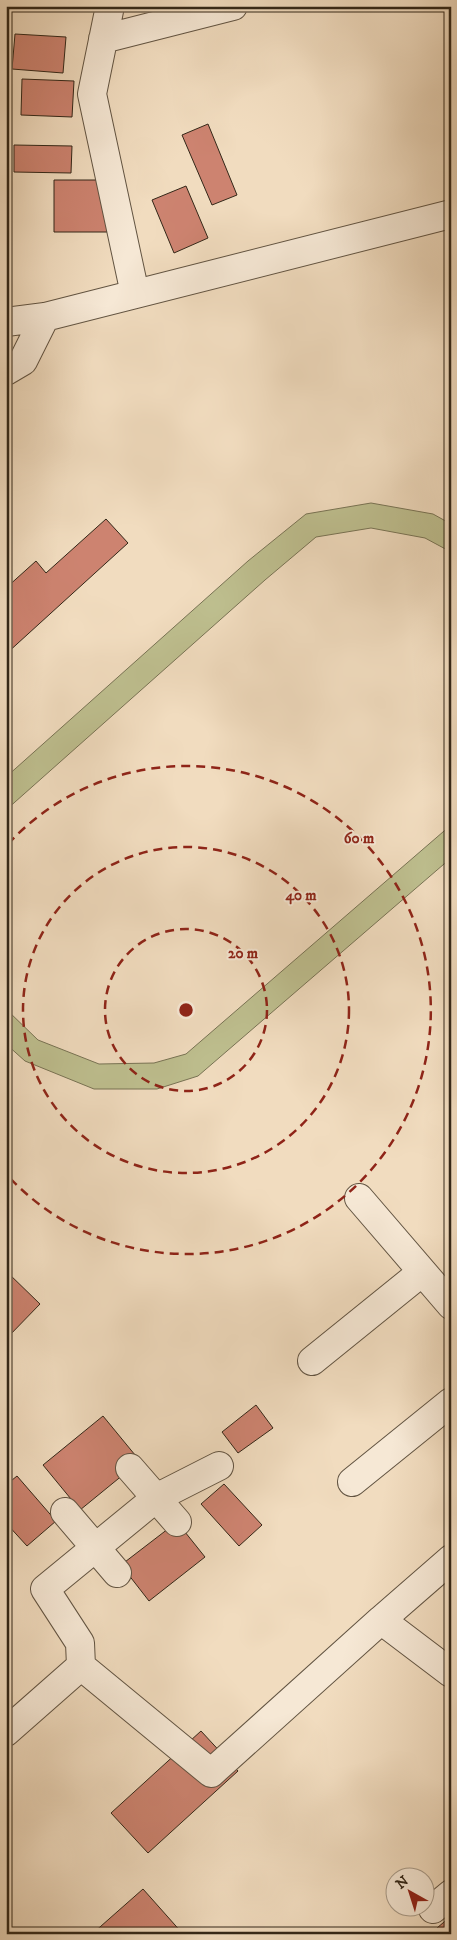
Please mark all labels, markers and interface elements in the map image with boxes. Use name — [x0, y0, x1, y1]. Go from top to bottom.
text: 60 m — [344, 829, 375, 848]
text: 40 m — [284, 886, 317, 905]
text: 20 m — [228, 944, 259, 963]
centre of rings — [177, 1001, 195, 1019]
north arrow — [384, 1868, 434, 1918]
text: N — [392, 1872, 413, 1893]

